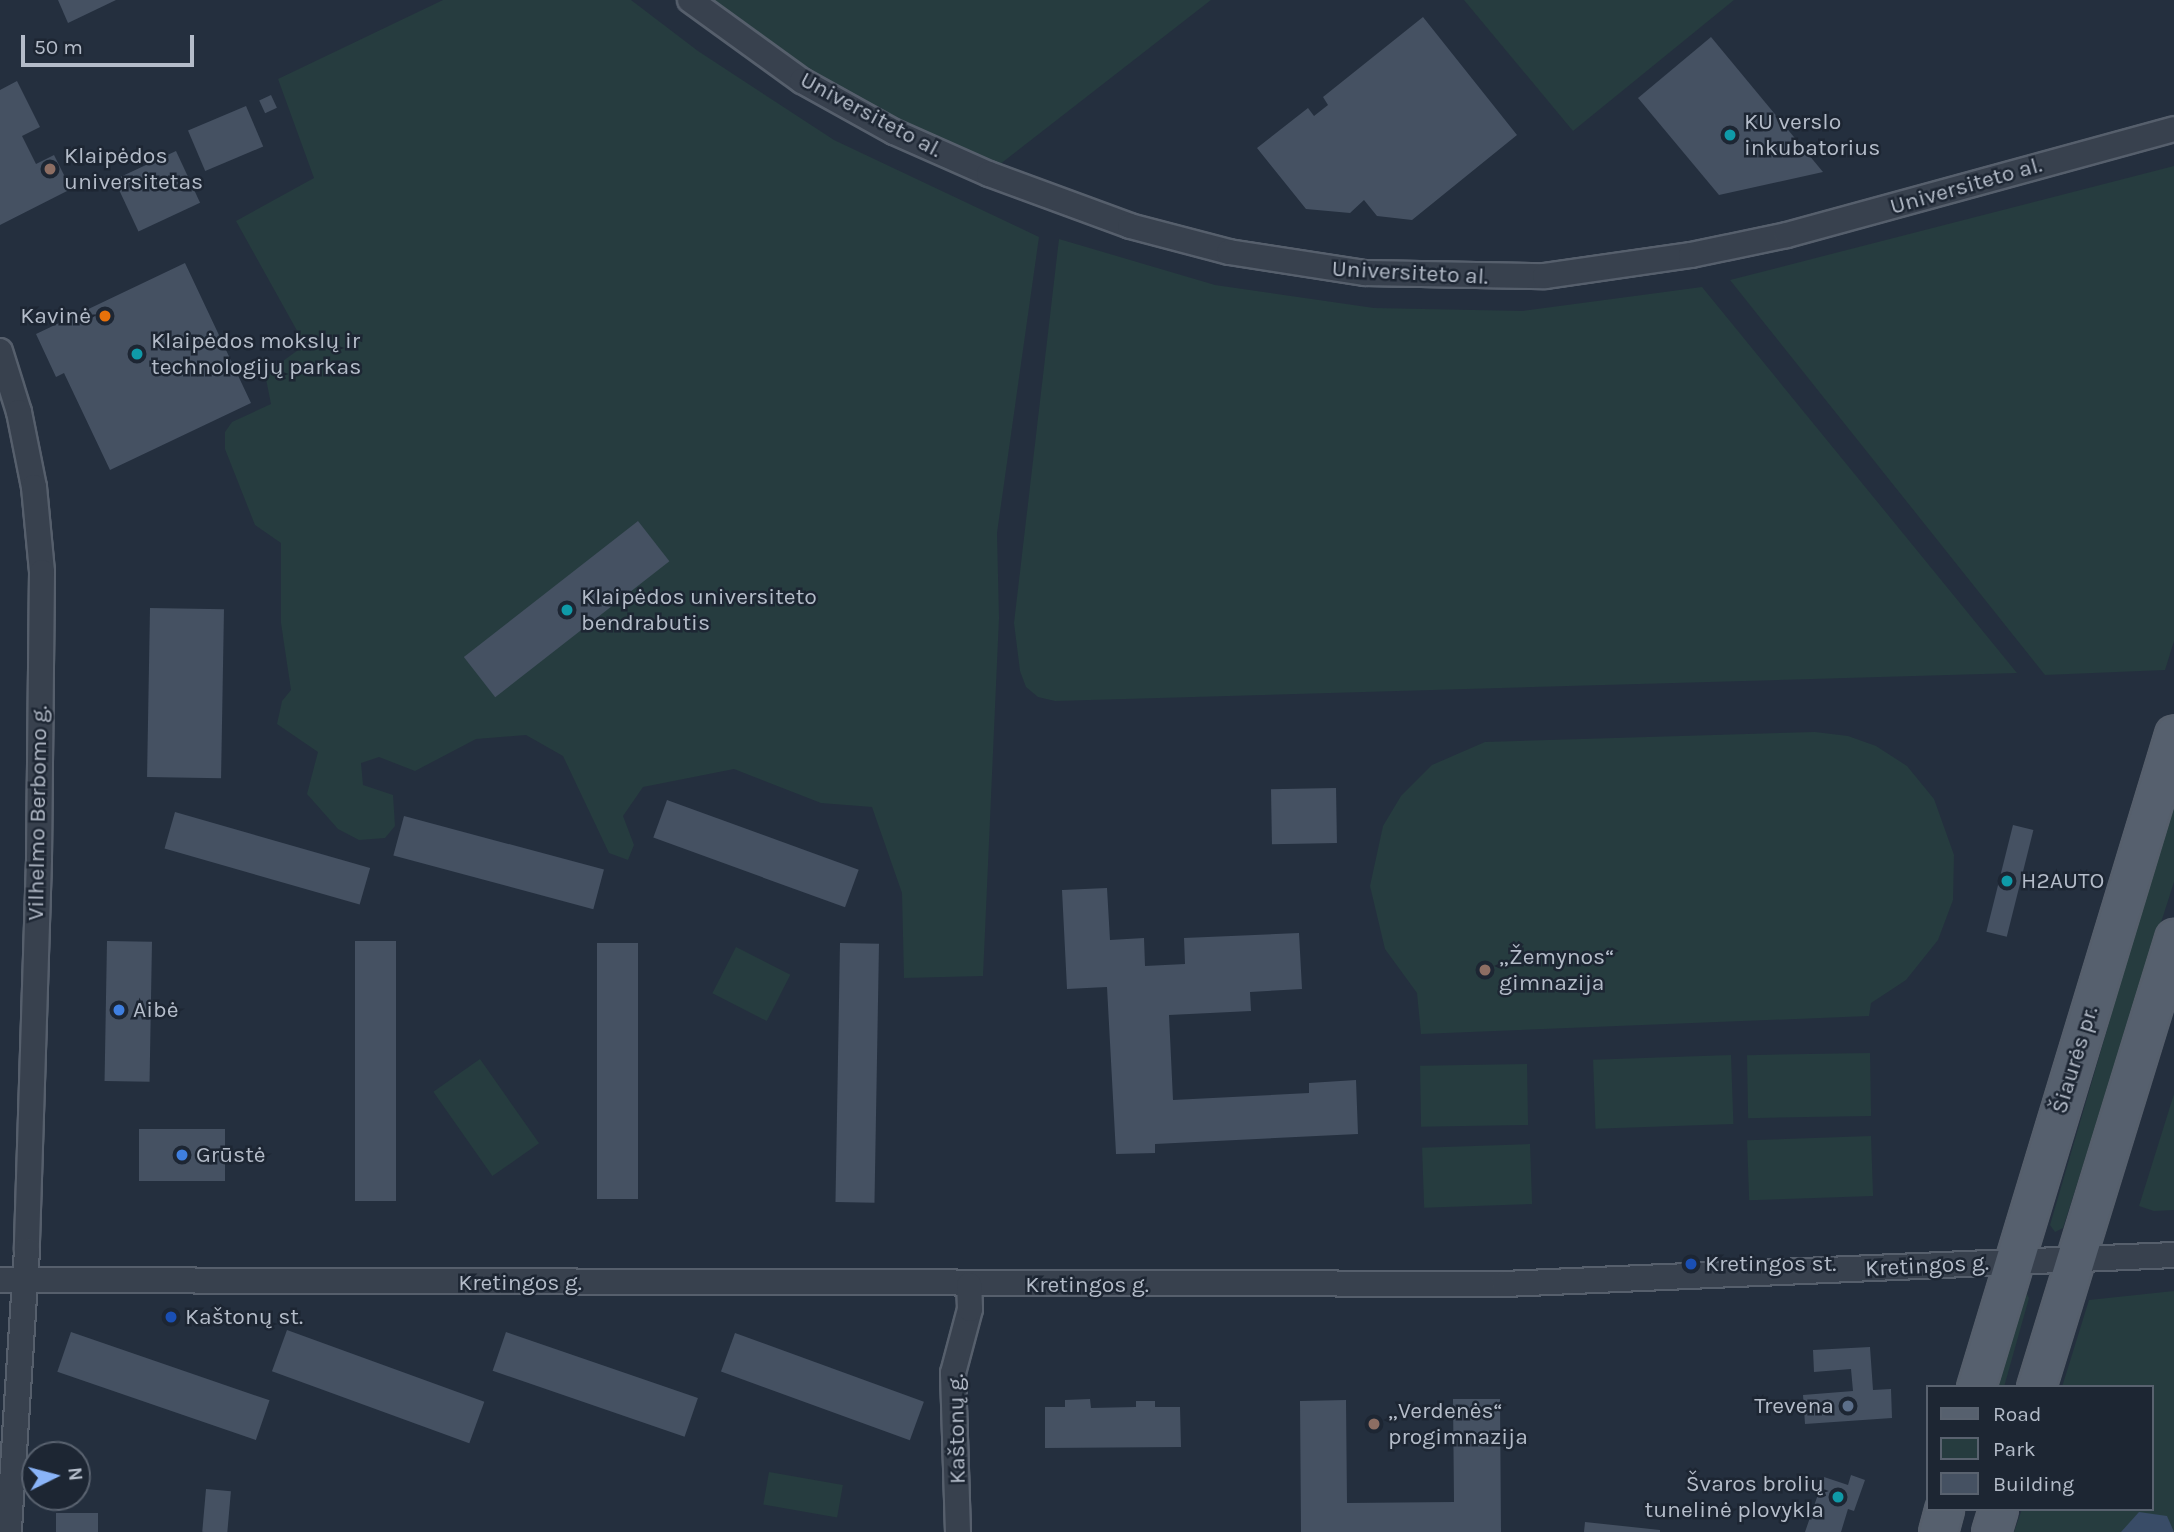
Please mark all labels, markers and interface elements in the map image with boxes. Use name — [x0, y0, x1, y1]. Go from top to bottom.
scale bar — [24, 21, 198, 65]
text: 50 m — [34, 35, 83, 59]
street label: Universiteto al. — [795, 66, 947, 164]
place label: KU verslo inkubatorius — [1744, 108, 1880, 162]
marker: KU verslo inkubatorius — [1722, 127, 1738, 143]
place label: Klaipėdos universitetas — [64, 142, 203, 196]
street label: Universiteto al. — [1887, 151, 2045, 221]
marker: Klaipėdos universitetas — [42, 161, 58, 177]
street label: Universiteto al. — [1331, 255, 1489, 291]
place label: Kavinė — [20, 302, 91, 330]
marker: Kavinė — [97, 308, 113, 324]
place label: Klaipėdos mokslų ir technologijų parkas — [151, 327, 361, 381]
marker: Klaipėdos mokslų ir technologijų parkas — [129, 346, 145, 362]
place label: Klaipėdos universiteto bendrabutis — [581, 583, 817, 637]
marker: Klaipėdos universiteto bendrabutis — [559, 602, 575, 618]
street label: Vilhelmo Berbomo g. — [22, 705, 54, 921]
place label: H2AUTO — [2021, 867, 2104, 895]
marker: H2AUTO — [1999, 873, 2015, 889]
place label: „Žemynos“ gimnazija — [1499, 943, 1614, 997]
marker: „Žemynos“ gimnazija — [1477, 962, 1493, 978]
place label: Aibė — [133, 996, 179, 1024]
marker: Aibė — [111, 1002, 127, 1018]
street label: Šiaurės pr. — [2046, 1003, 2104, 1117]
place label: Grūstė — [196, 1141, 266, 1169]
marker: Grūstė — [174, 1147, 190, 1163]
street label: Kretingos g. — [1865, 1249, 1989, 1283]
place label: Kretingos st. — [1705, 1250, 1836, 1278]
marker: Kretingos st. — [1683, 1256, 1699, 1272]
street label: Kretingos g. — [458, 1269, 582, 1297]
street label: Kretingos g. — [1025, 1271, 1149, 1299]
place label: Kaštonų st. — [185, 1303, 303, 1331]
marker: Kaštonų st. — [163, 1309, 179, 1325]
street label: Kaštonų g. — [942, 1374, 972, 1484]
legend — [1926, 1385, 2153, 1511]
place label: Trevena — [1754, 1392, 1834, 1420]
place label: „Verdenės“ progimnazija — [1388, 1397, 1528, 1451]
marker: Trevena — [1840, 1398, 1856, 1414]
text: Road — [1993, 1402, 2041, 1426]
marker: „Verdenės“ progimnazija — [1366, 1416, 1382, 1432]
text: Park — [1993, 1437, 2036, 1461]
north arrow — [21, 1441, 91, 1511]
text: N — [63, 1466, 87, 1482]
place label: Švaros brolių tunelinė plovykla — [1645, 1470, 1824, 1524]
text: Building — [1993, 1472, 2074, 1496]
marker: Švaros brolių tunelinė plovykla — [1830, 1489, 1846, 1505]

